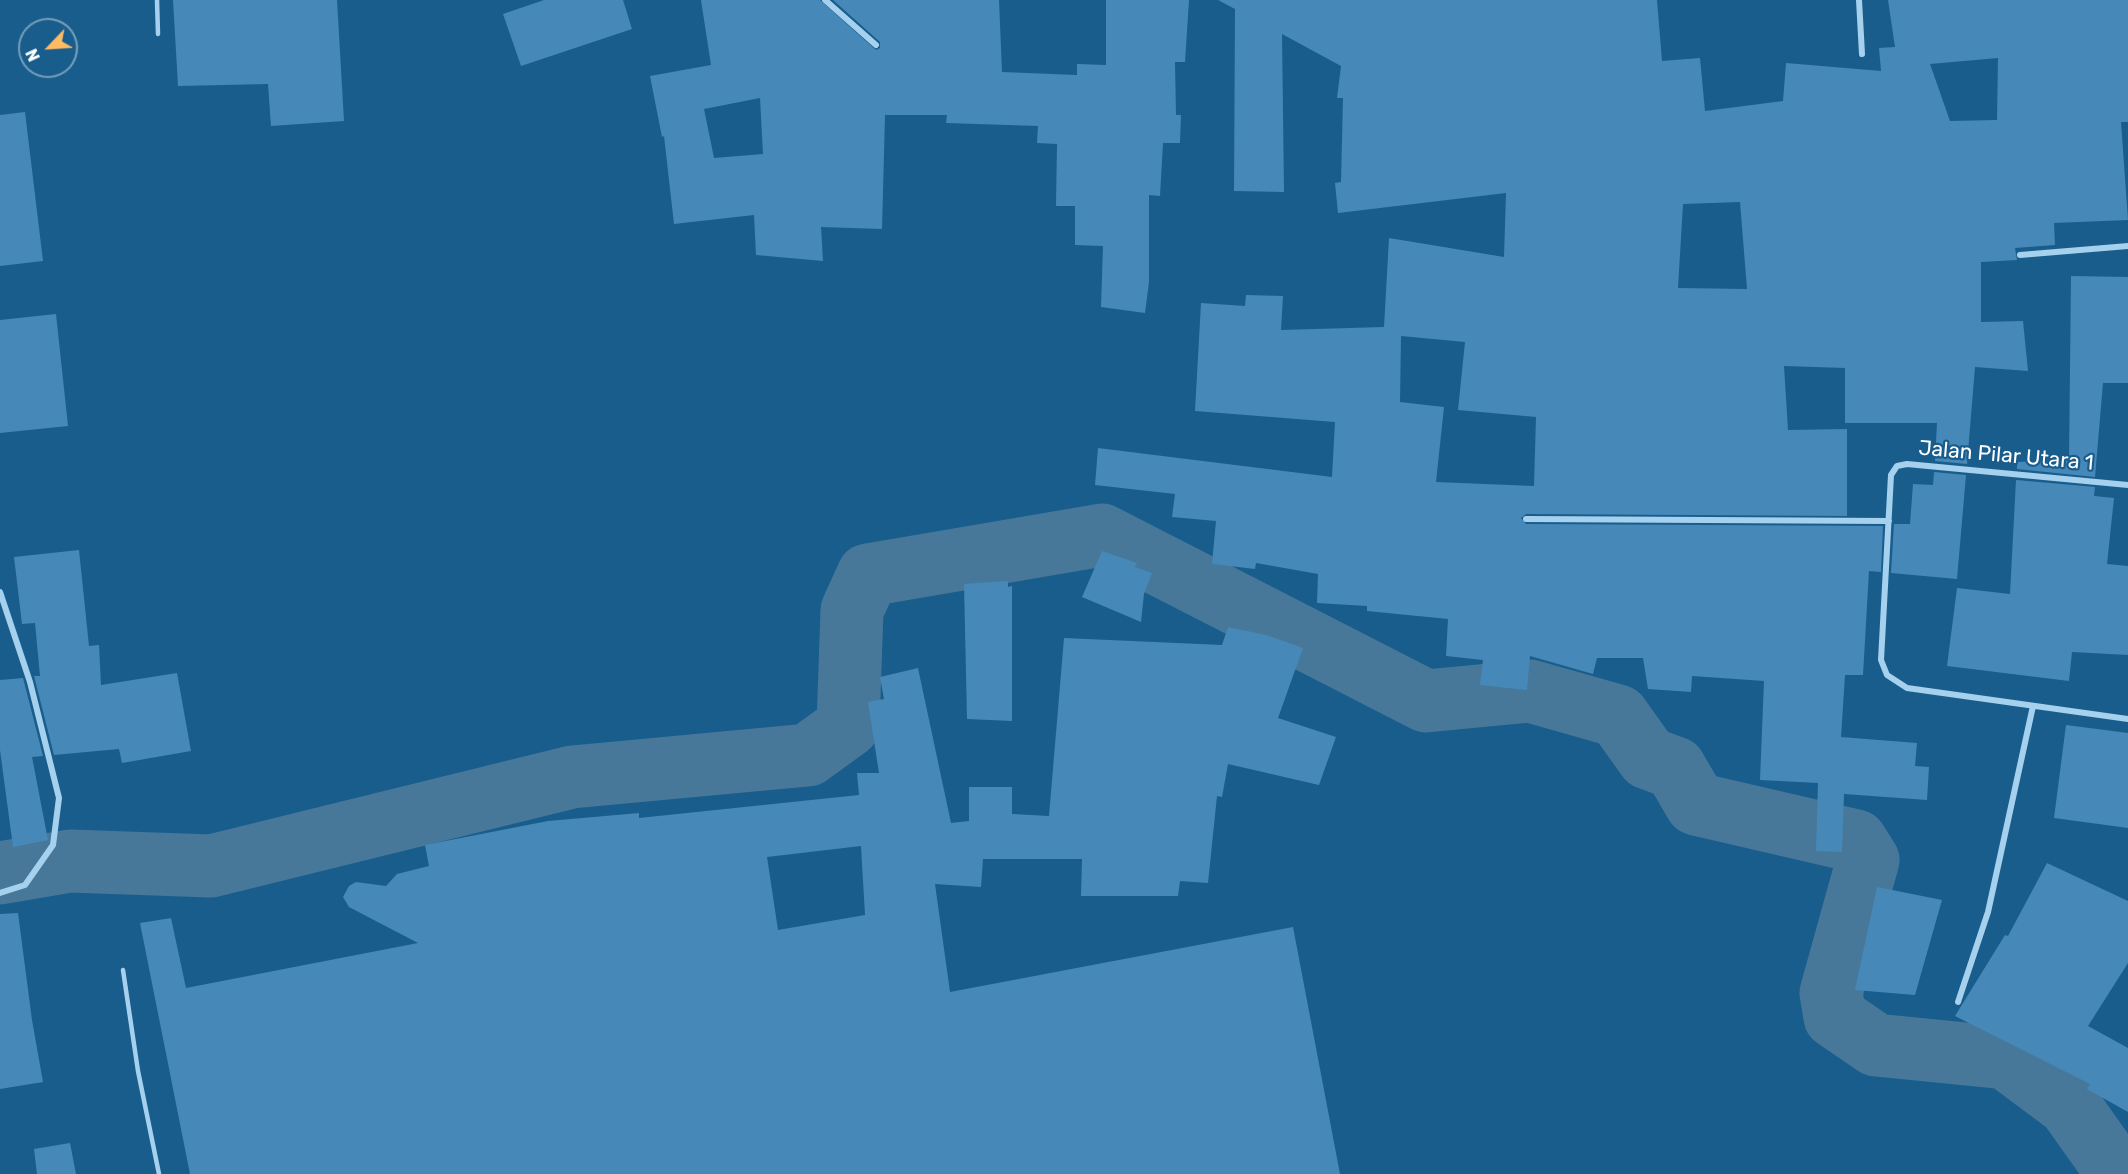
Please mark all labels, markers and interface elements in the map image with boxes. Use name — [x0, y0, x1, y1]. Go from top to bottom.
north arrow — [18, 18, 78, 78]
text: N — [22, 46, 44, 64]
street label: Jalan Pilar Utara 1 — [1917, 436, 2095, 476]

